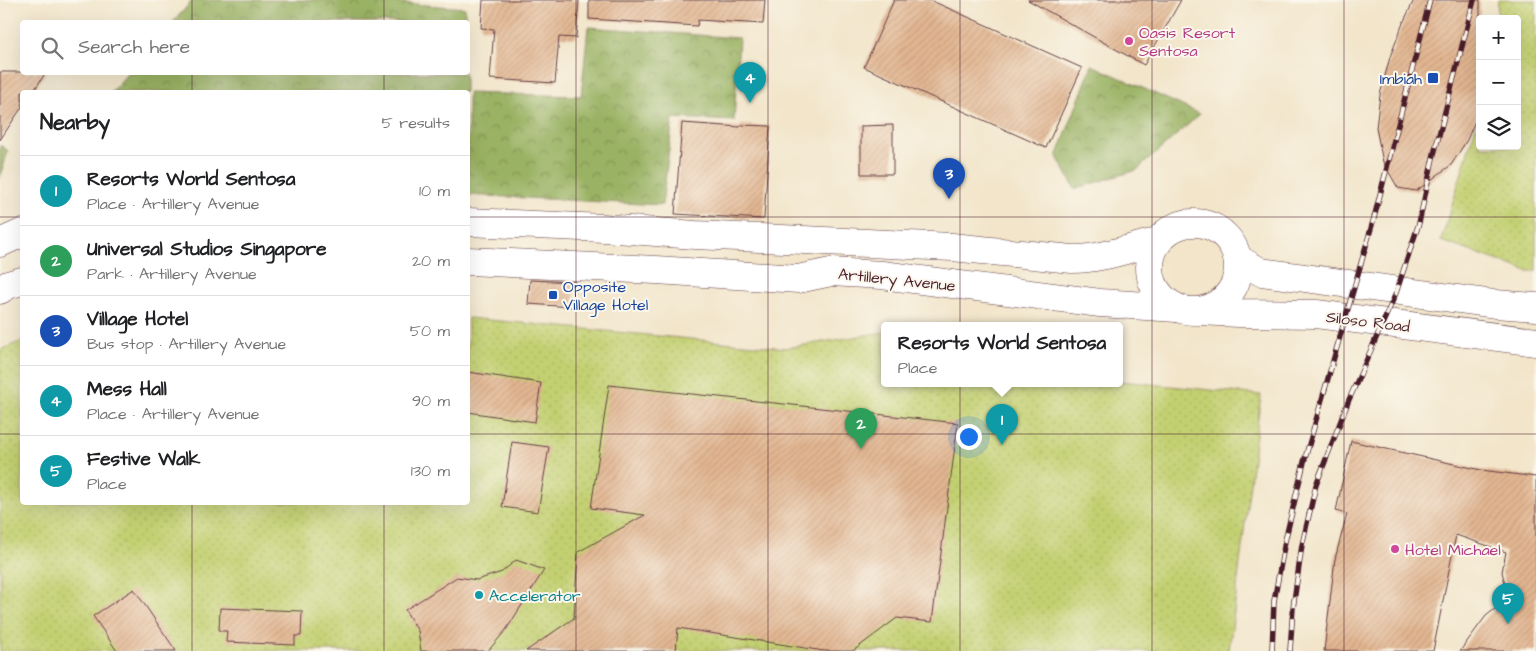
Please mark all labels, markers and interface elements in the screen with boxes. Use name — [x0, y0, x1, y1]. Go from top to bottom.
map controls — [1476, 15, 1521, 150]
button: + — [1476, 15, 1521, 60]
search box — [20, 20, 470, 75]
place label: Oasis Resort Sentosa — [1139, 22, 1236, 62]
icon: search — [38, 34, 66, 62]
text: Search here — [78, 34, 190, 61]
marker: Oasis Resort Sentosa — [1123, 35, 1135, 47]
button: − — [1476, 60, 1521, 105]
pin: 4 — [734, 62, 766, 103]
place label: Imbiah — [1380, 68, 1422, 90]
marker: Imbiah — [1426, 71, 1440, 85]
button: layers — [1476, 105, 1521, 150]
text: Nearby — [40, 108, 110, 137]
text: 5 results — [382, 112, 450, 134]
pin: 3 — [933, 158, 965, 199]
text: Resorts World Sentosa — [87, 166, 295, 193]
text: 1 — [55, 180, 57, 202]
text: 10 m — [419, 180, 450, 202]
text: Place · Artillery Avenue — [87, 193, 259, 215]
text: Universal Studios Singapore — [87, 236, 327, 263]
text: 2 — [51, 250, 61, 272]
text: 20 m — [412, 250, 450, 272]
text: Park · Artillery Avenue — [87, 263, 257, 285]
street label: Artillery Avenue — [837, 263, 957, 298]
place label: Opposite Village Hotel — [563, 276, 648, 317]
marker: Opposite Village Hotel — [547, 289, 559, 301]
text: Village Hotel — [87, 306, 188, 333]
street label: Siloso Road — [1325, 306, 1411, 338]
text: 3 — [52, 320, 60, 342]
text: 50 m — [410, 320, 450, 342]
popup — [881, 322, 1123, 387]
text: Resorts World Sentosa — [898, 330, 1106, 357]
text: Bus stop · Artillery Avenue — [87, 333, 286, 355]
text: Place — [898, 357, 937, 379]
text: Mess Hall — [87, 376, 167, 403]
text: 4 — [51, 390, 61, 412]
text: 90 m — [412, 390, 450, 412]
text: Place · Artillery Avenue — [87, 403, 259, 425]
pin: 1 — [986, 404, 1018, 445]
pin: 2 — [845, 408, 877, 449]
your location — [956, 424, 982, 450]
text: Festive Walk — [87, 446, 200, 473]
text: 5 — [50, 460, 62, 482]
text: 130 m — [411, 460, 450, 482]
text: Place — [87, 473, 127, 495]
place label: Hotel Michael — [1405, 539, 1501, 561]
marker: Hotel Michael — [1389, 543, 1401, 555]
pin: 5 — [1492, 583, 1524, 624]
place label: Accelerator — [489, 585, 581, 607]
marker: Accelerator — [473, 589, 485, 601]

